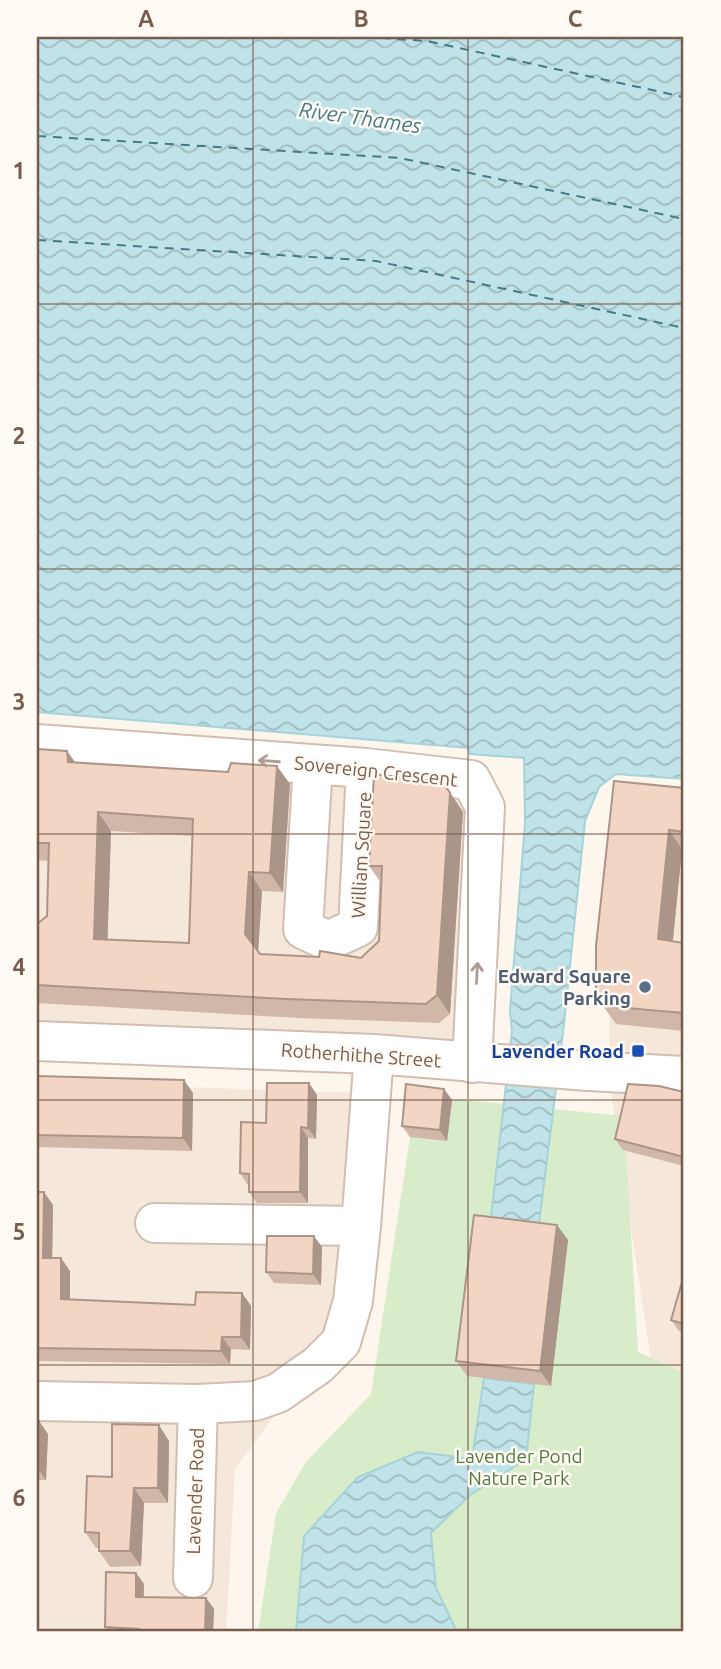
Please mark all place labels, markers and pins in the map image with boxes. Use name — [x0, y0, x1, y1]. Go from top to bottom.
place label: Edward Square Parking — [498, 965, 631, 1009]
marker: Edward Square Parking — [637, 979, 653, 995]
place label: Lavender Road — [491, 1040, 624, 1062]
marker: Lavender Road — [630, 1043, 646, 1059]

